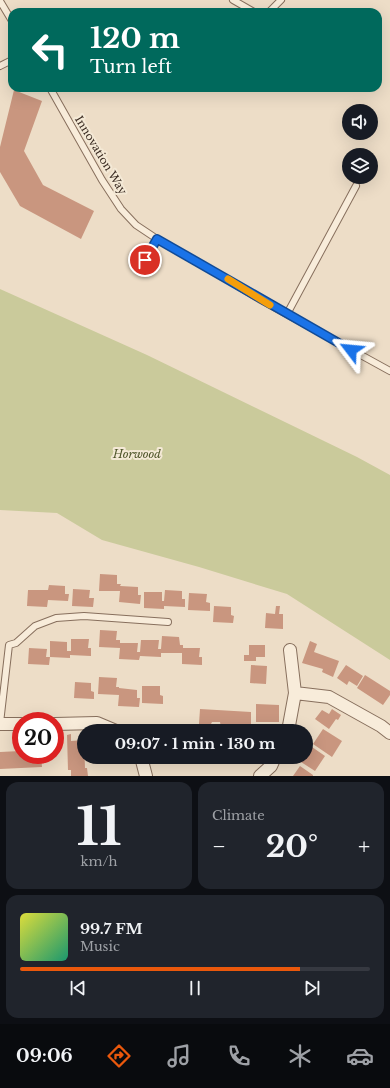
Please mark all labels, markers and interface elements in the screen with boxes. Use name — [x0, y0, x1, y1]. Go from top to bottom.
text: 120 m — [90, 21, 180, 56]
icon: left — [24, 24, 76, 76]
text: Turn left — [90, 56, 172, 78]
map controls — [342, 104, 378, 184]
button: sound — [342, 104, 378, 140]
street label: Innovation Way — [72, 113, 130, 197]
button: layers — [342, 148, 378, 184]
pin — [128, 243, 162, 277]
icon: arrive — [134, 249, 156, 271]
position arrow — [330, 329, 372, 371]
park label: Horwood — [112, 447, 161, 461]
speed limit sign: 20 — [12, 712, 64, 764]
text: 09:07 · 1 min · 130 m — [115, 734, 275, 753]
text: 11 — [76, 795, 122, 859]
text: Climate — [212, 807, 265, 824]
text: 20° — [266, 828, 318, 865]
text: − — [212, 833, 226, 860]
text: + — [358, 833, 370, 860]
text: km/h — [81, 853, 117, 870]
text: 99.7 FM — [80, 919, 143, 938]
text: Music — [80, 938, 120, 955]
icon: previous — [67, 977, 89, 999]
icon: pause — [184, 977, 206, 999]
icon: next — [301, 977, 323, 999]
icon: directions — [105, 1042, 133, 1070]
icon: music — [165, 1042, 193, 1070]
icon: phone — [225, 1042, 253, 1070]
icon: climate — [286, 1042, 314, 1070]
icon: car — [346, 1042, 374, 1070]
text: 09:06 — [16, 1045, 73, 1067]

